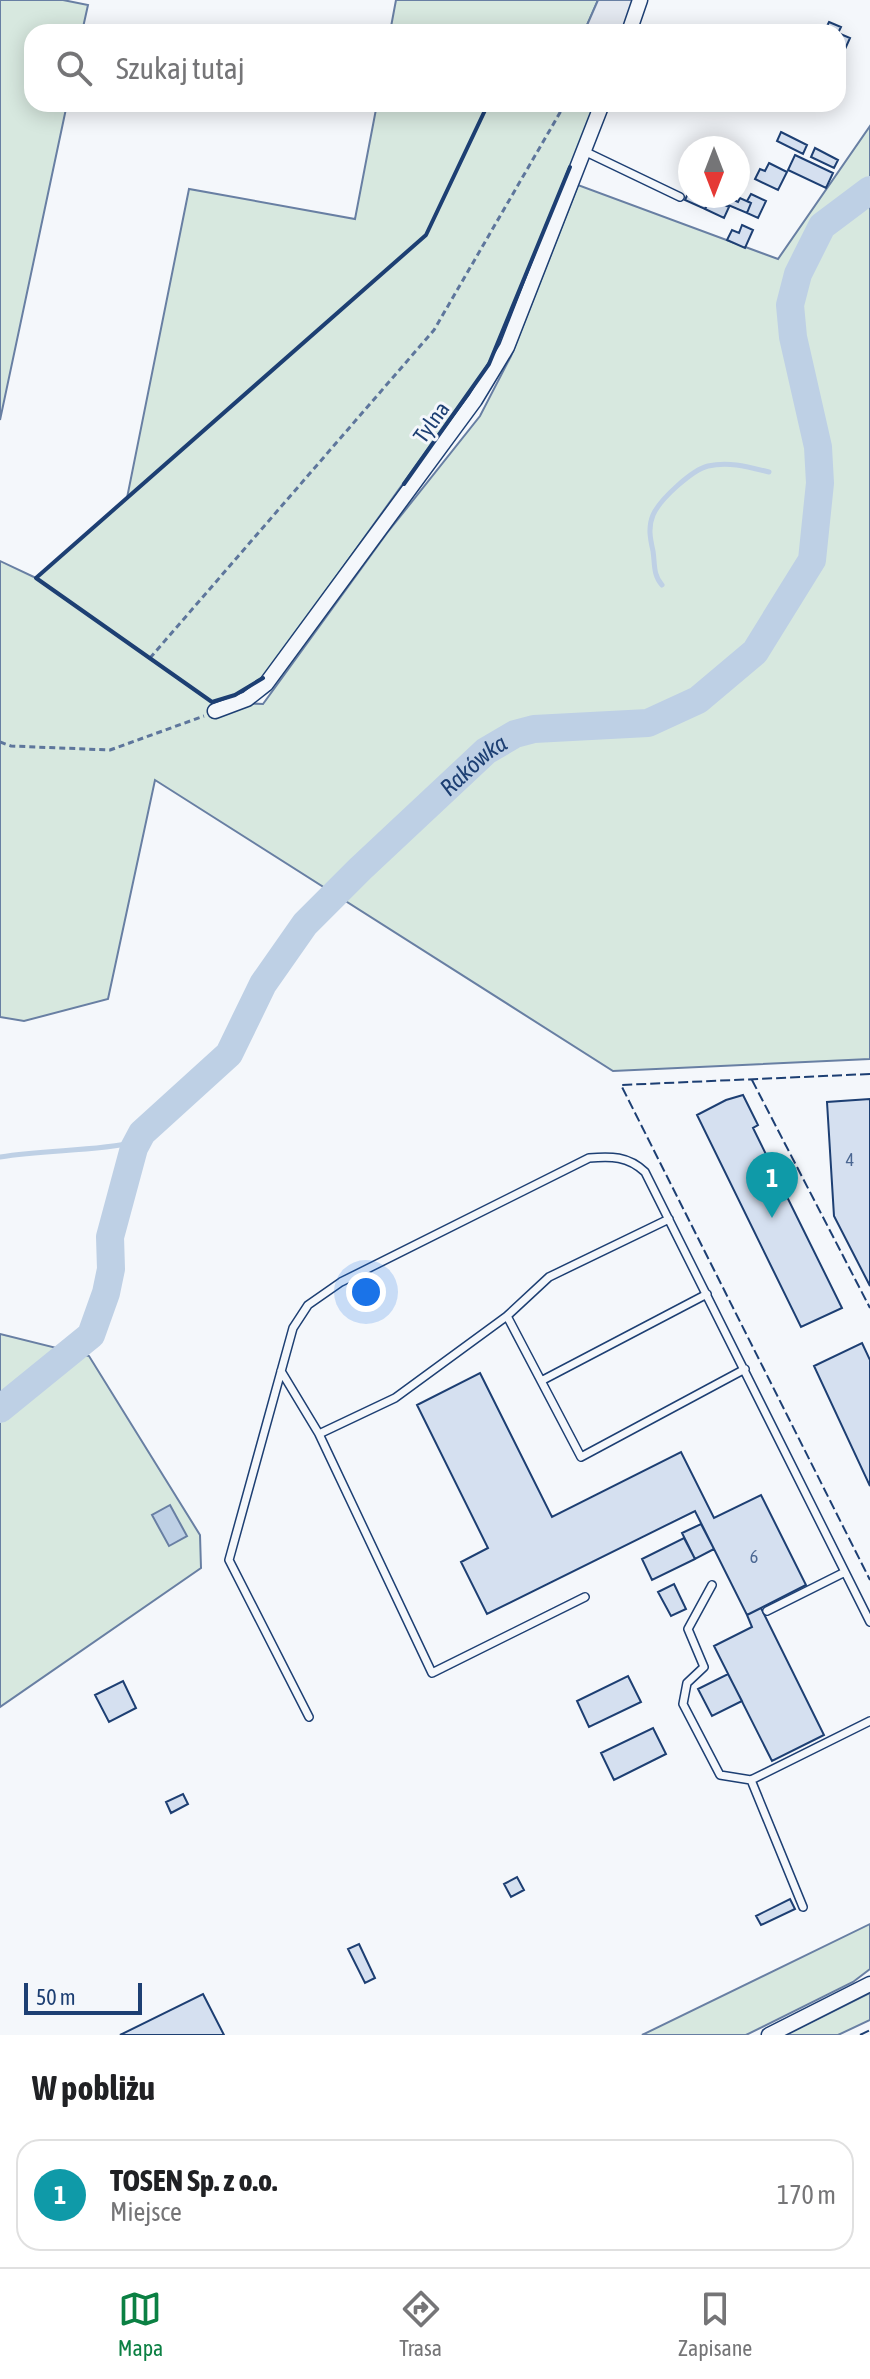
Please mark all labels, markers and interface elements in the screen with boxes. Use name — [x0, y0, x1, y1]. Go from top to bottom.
search box — [24, 24, 846, 112]
icon: search — [52, 46, 96, 90]
text: Szukaj tutaj — [116, 51, 245, 85]
north arrow — [678, 136, 750, 208]
street label: Tylna — [407, 396, 455, 448]
water label: Rakówka — [434, 729, 511, 801]
house number: 4 — [846, 1149, 854, 1170]
pin: 1 — [746, 1152, 798, 1218]
your location — [346, 1272, 386, 1312]
house number: 6 — [750, 1546, 758, 1567]
scale bar — [24, 1979, 142, 2015]
text: 50 m — [36, 1984, 76, 2010]
text: W pobliżu — [32, 2068, 155, 2107]
text: TOSEN Sp. z o.o. — [110, 2163, 277, 2197]
text: 1 — [54, 2180, 66, 2210]
text: 170 m — [777, 2180, 836, 2210]
text: Miejsce — [110, 2197, 182, 2227]
tab: Mapa — [118, 2287, 163, 2361]
tab: Trasa — [399, 2287, 443, 2361]
tab: Zapisane — [678, 2287, 752, 2361]

